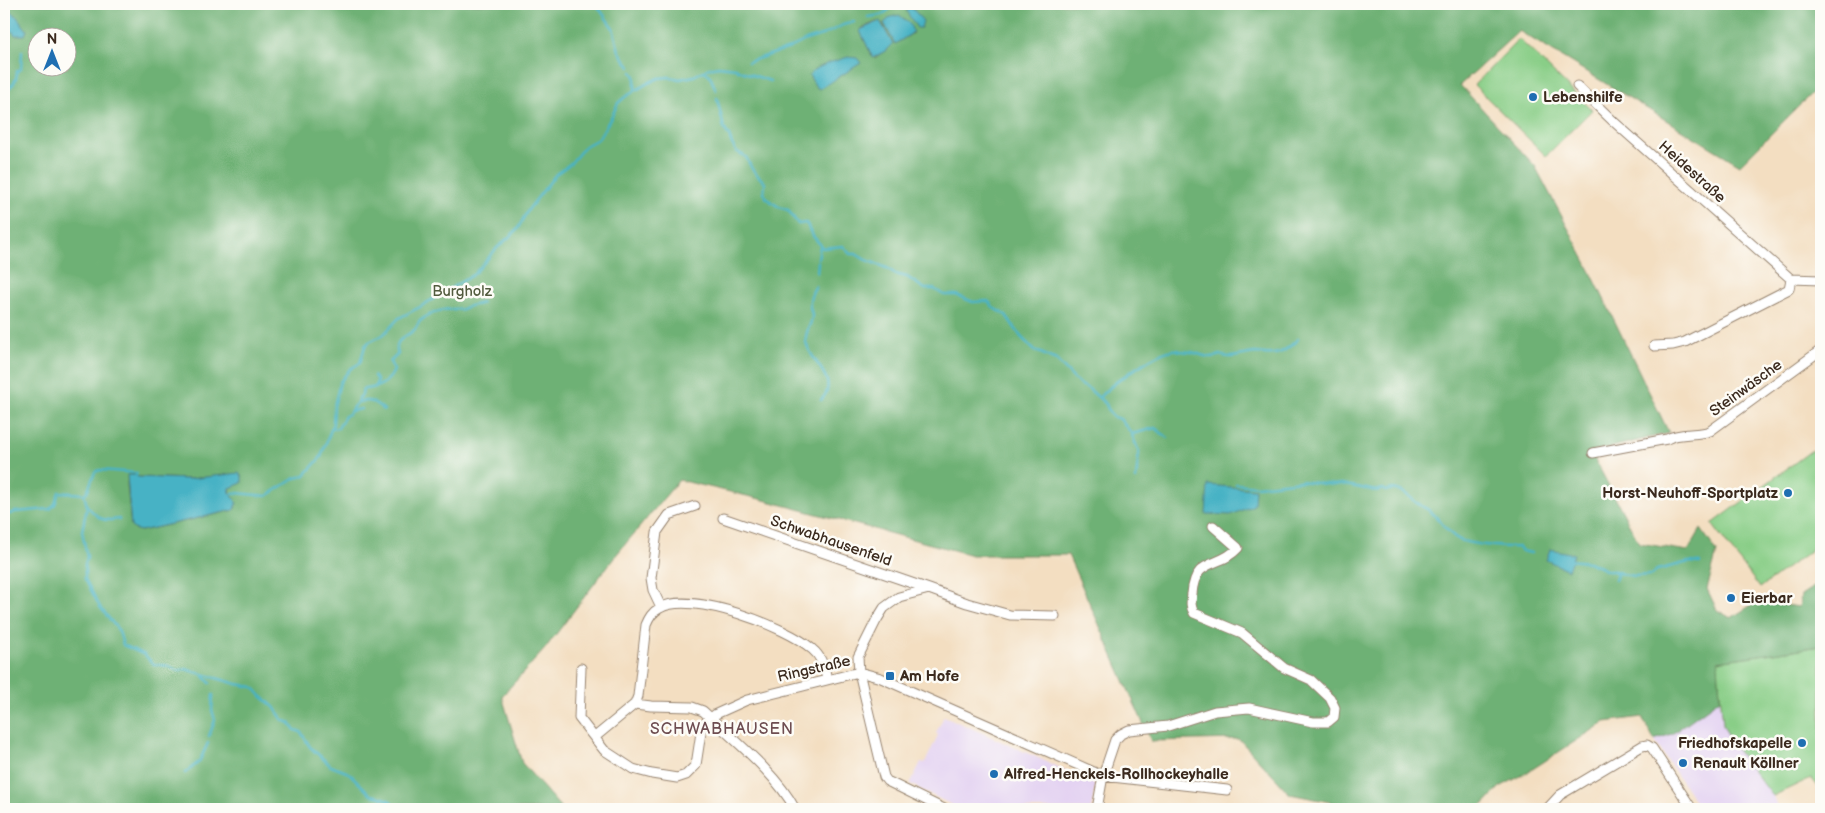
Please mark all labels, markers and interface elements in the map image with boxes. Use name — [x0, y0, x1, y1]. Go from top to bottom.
north arrow — [28, 28, 78, 78]
text: N — [47, 31, 57, 48]
place label: Lebenshilfe — [1543, 88, 1623, 107]
marker: Lebenshilfe — [1527, 91, 1539, 103]
street label: Heidestraße — [1655, 137, 1730, 207]
park label: Burgholz — [432, 282, 493, 301]
street label: Steinwäsche — [1706, 355, 1786, 421]
place label: Horst-Neuhoff-Sportplatz — [1602, 484, 1779, 503]
marker: Horst-Neuhoff-Sportplatz — [1782, 487, 1794, 499]
street label: Schwabhausenfeld — [768, 511, 894, 571]
place label: Eierbar — [1741, 589, 1793, 608]
marker: Eierbar — [1725, 592, 1737, 604]
street label: Ringstraße — [776, 651, 852, 687]
place label: Am Hofe — [899, 667, 959, 686]
marker: Am Hofe — [884, 670, 896, 682]
district label: SCHWABHAUSEN — [650, 720, 794, 739]
place label: Friedhofskapelle — [1678, 734, 1792, 753]
marker: Friedhofskapelle — [1796, 737, 1808, 749]
place label: Renault Köllner — [1693, 754, 1800, 773]
marker: Renault Köllner — [1677, 757, 1689, 769]
place label: Alfred-Henckels-Rollhockeyhalle — [1003, 765, 1229, 784]
marker: Alfred-Henckels-Rollhockeyhalle — [988, 768, 1000, 780]

